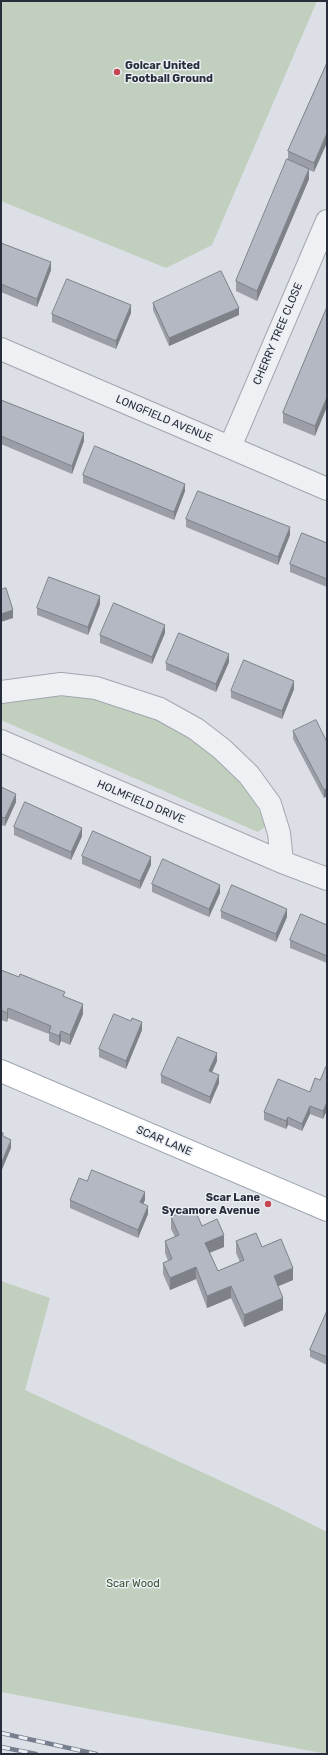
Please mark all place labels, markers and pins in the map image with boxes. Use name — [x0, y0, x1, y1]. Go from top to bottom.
place label: Golcar United Football Ground — [125, 59, 213, 85]
marker: Golcar United Football Ground — [112, 67, 122, 77]
place label: Scar Lane Sycamore Avenue — [162, 1191, 260, 1217]
marker: Scar Lane Sycamore Avenue — [263, 1199, 273, 1209]

